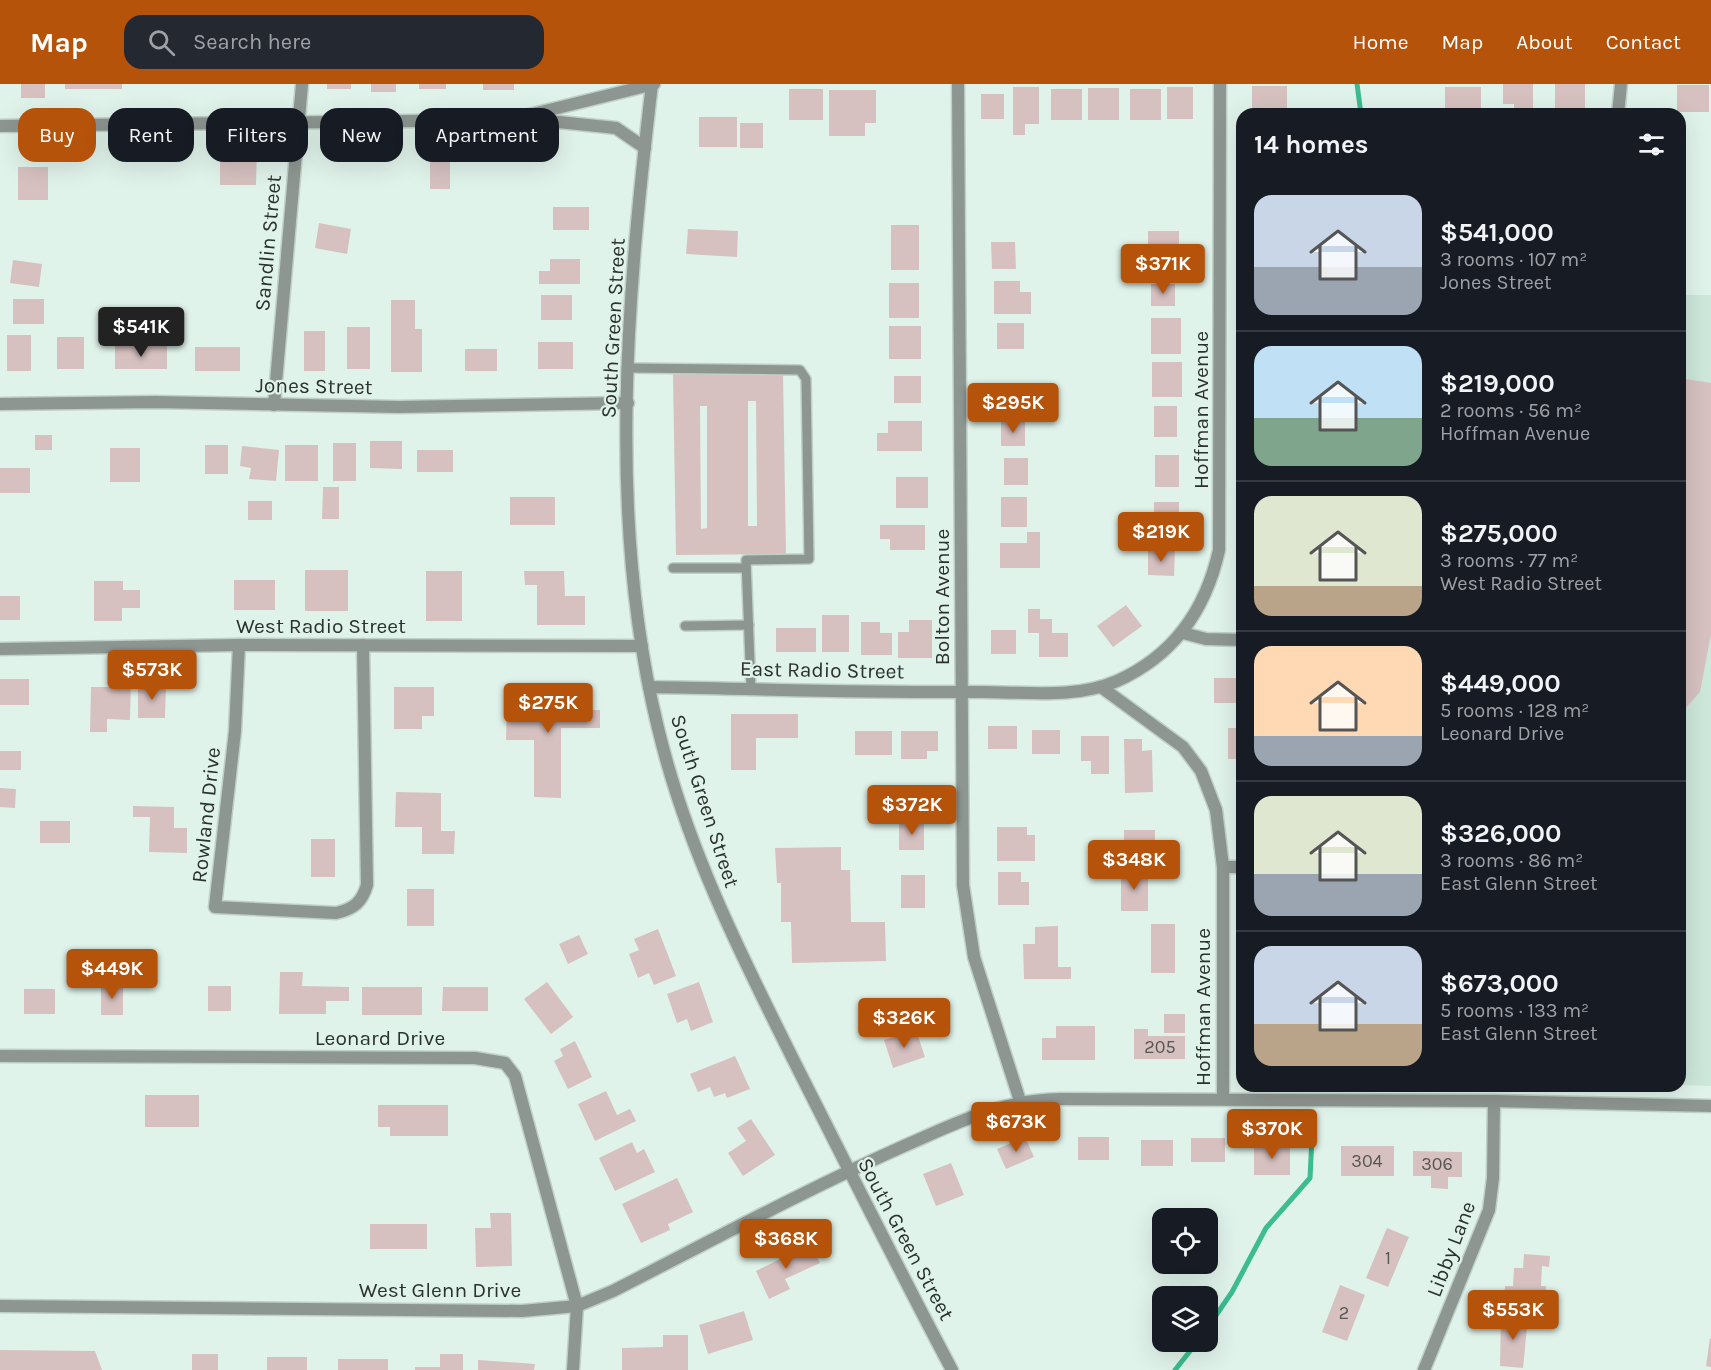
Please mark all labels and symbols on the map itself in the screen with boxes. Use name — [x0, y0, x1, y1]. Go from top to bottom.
street label: Sandlin Street — [250, 174, 286, 312]
street label: South Green Street — [596, 237, 630, 419]
pin: $371K — [1121, 244, 1205, 295]
pin: $541K — [99, 307, 183, 358]
street label: Hoffman Avenue — [1189, 331, 1213, 489]
street label: Jones Street — [255, 373, 373, 399]
pin: $295K — [971, 383, 1055, 434]
pin: $219K — [1119, 512, 1203, 563]
street label: Bolton Avenue — [930, 529, 954, 665]
street label: West Radio Street — [236, 614, 406, 638]
pin: $573K — [110, 650, 194, 701]
street label: East Radio Street — [740, 657, 905, 683]
pin: $275K — [506, 683, 590, 734]
street label: South Green Street — [666, 711, 744, 891]
street label: Rowland Drive — [187, 746, 225, 884]
pin: $372K — [870, 785, 954, 836]
pin: $348K — [1092, 840, 1176, 891]
street label: Hoffman Avenue — [1191, 928, 1215, 1086]
pin: $449K — [70, 949, 154, 1000]
pin: $326K — [862, 998, 946, 1049]
street label: Leonard Drive — [315, 1026, 445, 1050]
house number: 205 — [1144, 1036, 1176, 1058]
pin: $673K — [974, 1102, 1058, 1153]
pin: $370K — [1230, 1109, 1314, 1160]
house number: 304 — [1351, 1150, 1383, 1172]
house number: 306 — [1421, 1153, 1453, 1175]
street label: South Green Street — [853, 1154, 959, 1324]
street label: Libby Lane — [1422, 1198, 1480, 1300]
pin: $368K — [744, 1219, 828, 1270]
house number: 1 — [1385, 1247, 1391, 1269]
street label: West Glenn Drive — [359, 1278, 521, 1302]
pin: $553K — [1471, 1290, 1555, 1341]
house number: 2 — [1339, 1302, 1349, 1324]

